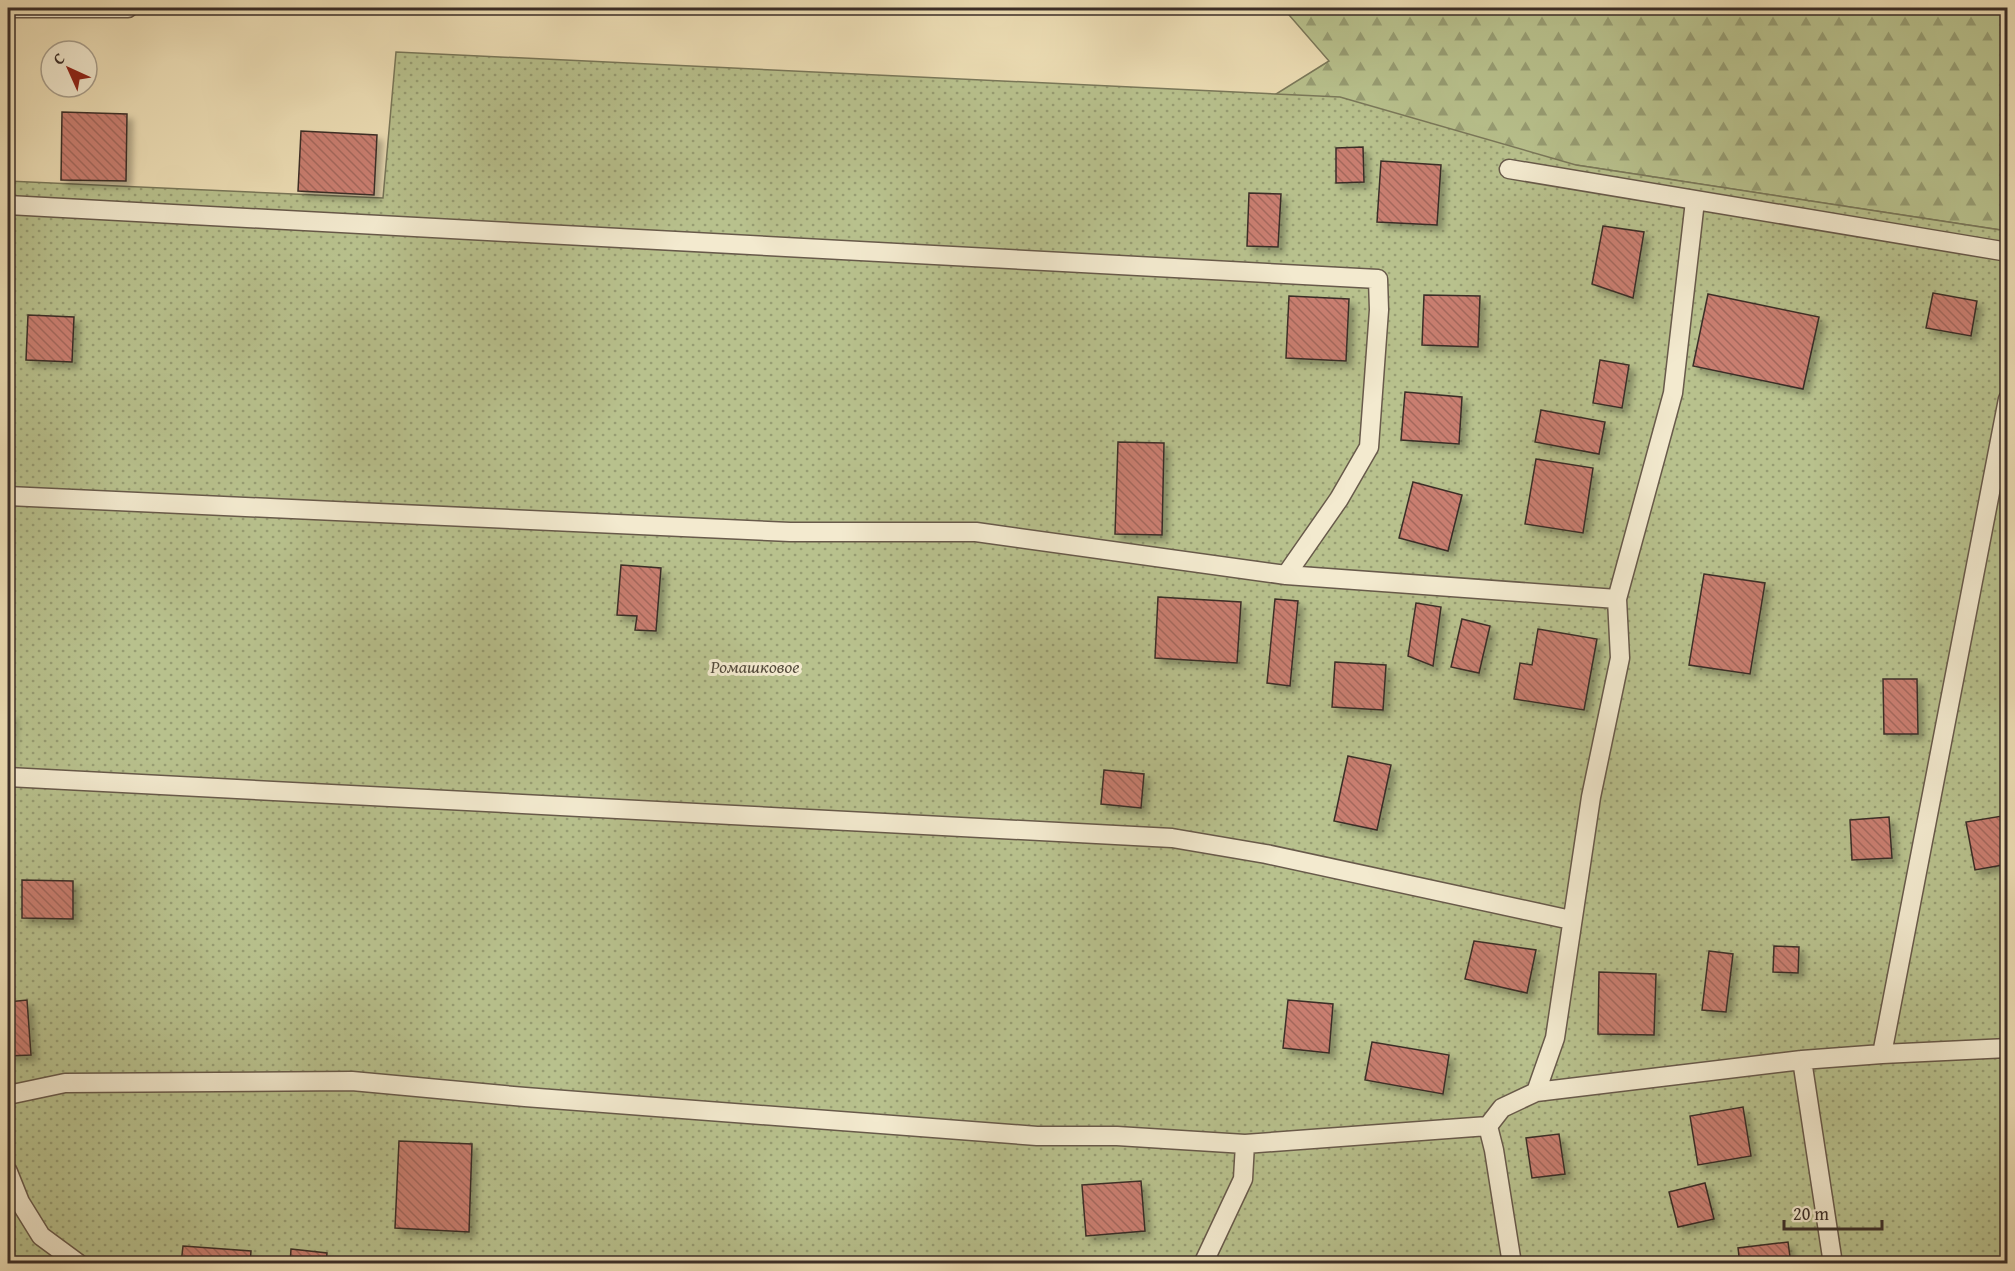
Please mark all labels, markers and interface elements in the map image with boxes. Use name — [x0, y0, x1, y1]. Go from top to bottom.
north arrow — [39, 39, 99, 99]
text: С — [47, 47, 70, 70]
park label: Ромашковое — [710, 653, 800, 680]
scale bar — [1784, 1193, 1882, 1231]
text: 20 m — [1793, 1200, 1829, 1227]

